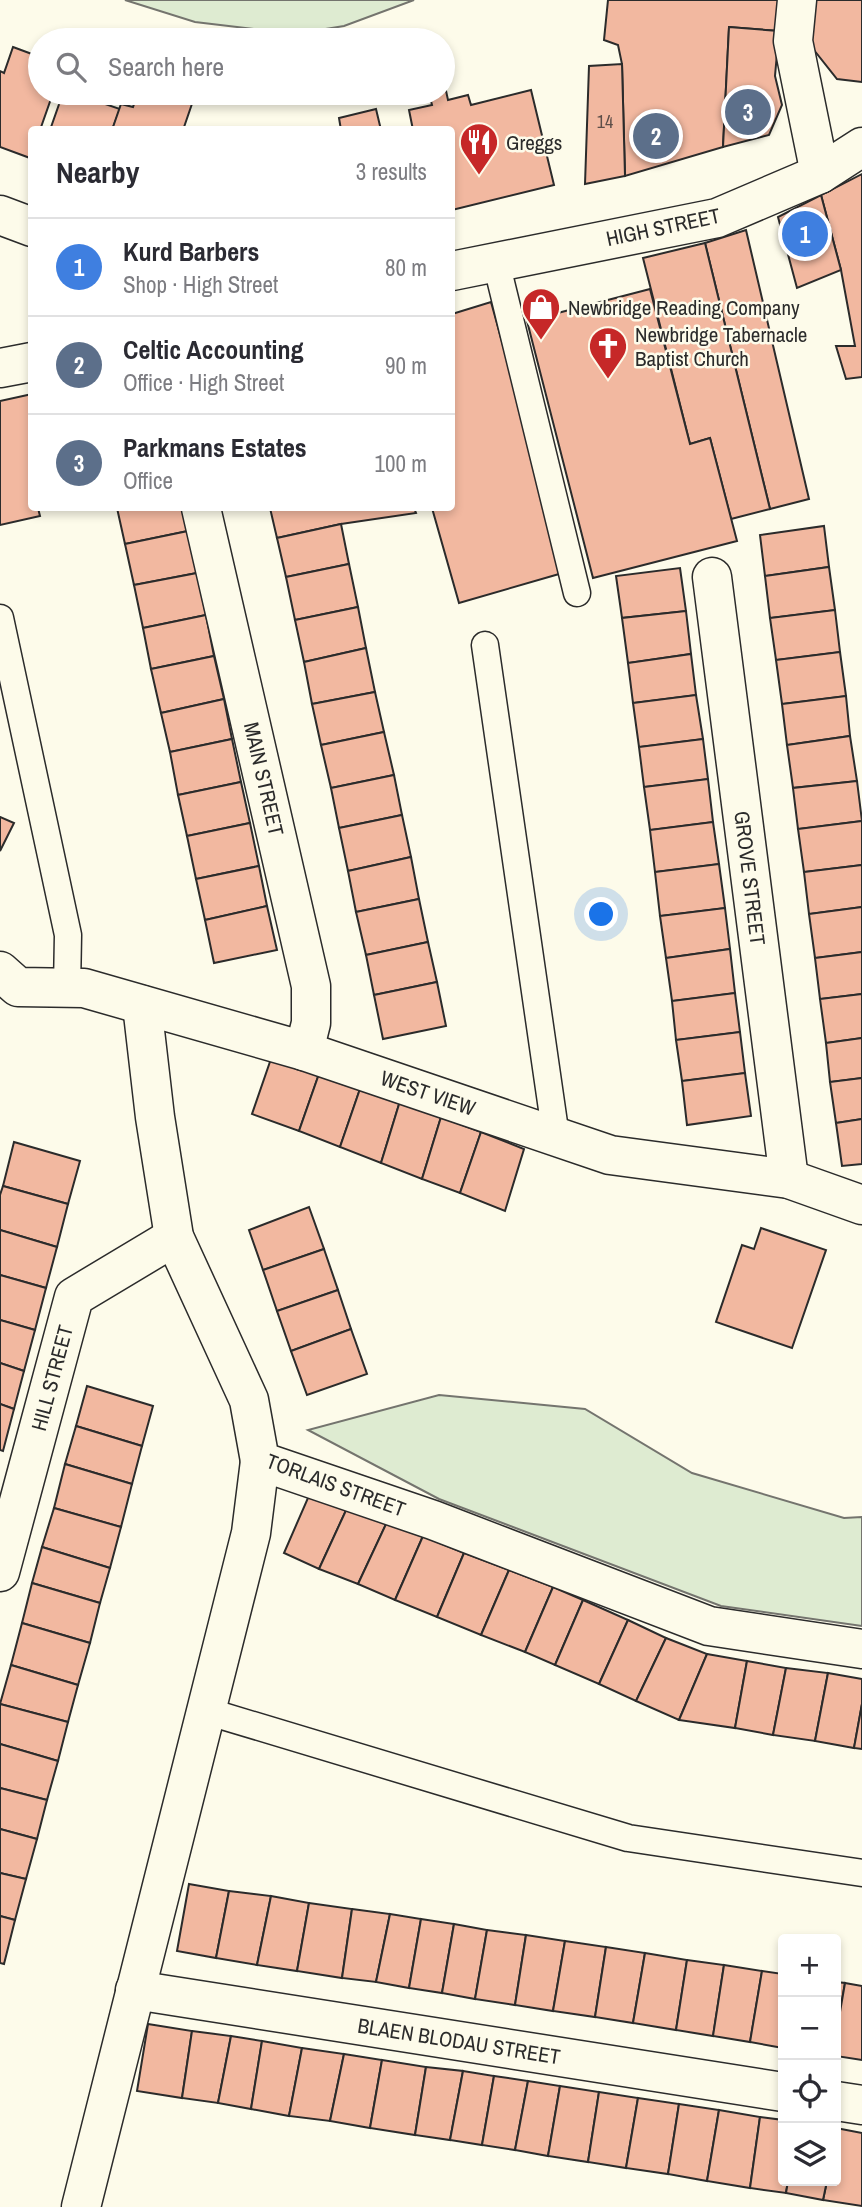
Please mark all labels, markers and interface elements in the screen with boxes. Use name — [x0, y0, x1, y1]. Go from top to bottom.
search box — [28, 28, 455, 105]
icon: search — [52, 48, 90, 86]
text: Search here — [108, 49, 224, 84]
pin: 3 — [725, 86, 771, 138]
house number: 14 — [597, 109, 613, 134]
pin: 2 — [633, 110, 679, 162]
restaurant icon: Greggs — [458, 121, 500, 176]
place label: Greggs — [506, 128, 562, 157]
text: Nearby — [56, 152, 139, 192]
text: 3 results — [356, 156, 427, 187]
street label: HIGH STREET — [603, 201, 723, 253]
pin: 1 — [782, 208, 828, 260]
text: Kurd Barbers — [123, 234, 259, 269]
text: 1 — [74, 252, 84, 283]
text: 80 m — [385, 252, 427, 283]
text: Shop · High Street — [123, 269, 278, 300]
shop icon: Newbridge Reading Company — [520, 286, 562, 341]
place label: Newbridge Reading Company — [568, 293, 800, 322]
place label: Newbridge Tabernacle Baptist Church — [635, 320, 807, 373]
church icon: Newbridge Tabernacle Baptist Church — [587, 325, 629, 380]
text: Celtic Accounting — [123, 332, 303, 367]
text: 2 — [74, 350, 84, 381]
text: 90 m — [385, 350, 427, 381]
text: Office · High Street — [123, 367, 284, 398]
text: Parkmans Estates — [123, 430, 307, 465]
text: 3 — [74, 448, 84, 479]
text: 100 m — [375, 448, 427, 479]
text: Office — [123, 465, 173, 496]
street label: MAIN STREET — [237, 719, 291, 839]
street label: GROVE STREET — [727, 809, 773, 947]
your location — [584, 897, 618, 931]
street label: WEST VIEW — [377, 1063, 480, 1123]
street label: HILL STREET — [24, 1321, 80, 1434]
street label: TORLAIS STREET — [262, 1446, 410, 1524]
map controls — [778, 1934, 841, 2186]
button: + — [778, 1934, 841, 1997]
button: − — [778, 1997, 841, 2060]
street label: BLAEN BLODAU STREET — [356, 2011, 563, 2071]
button: locate — [778, 2060, 841, 2123]
button: layers — [778, 2123, 841, 2186]

